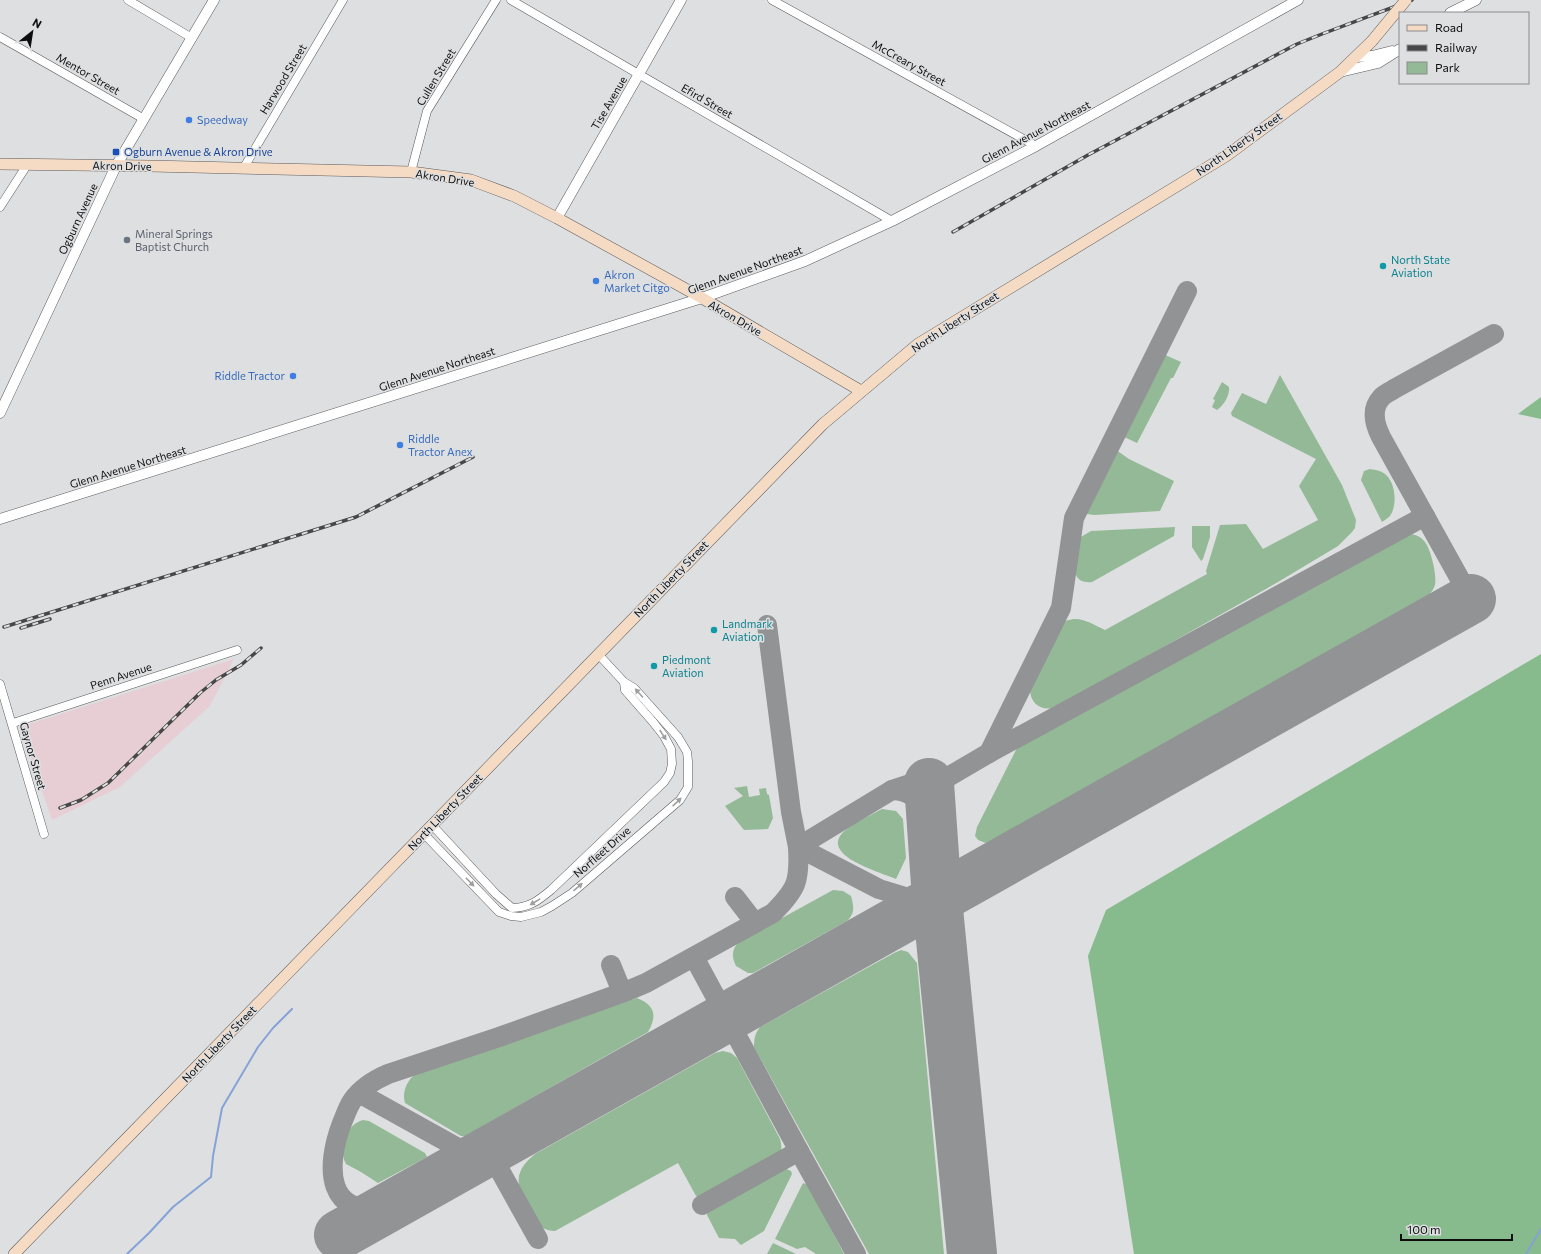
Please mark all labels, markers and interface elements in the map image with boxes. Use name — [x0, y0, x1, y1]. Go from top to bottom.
north arrow — [12, 12, 52, 52]
legend — [1399, 12, 1529, 84]
text: N — [30, 15, 44, 31]
text: Road — [1435, 20, 1463, 34]
street label: McCreary Street — [870, 37, 949, 88]
text: Railway — [1435, 40, 1477, 54]
street label: Harwood Street — [256, 41, 309, 116]
street label: Cullen Street — [413, 45, 458, 108]
street label: Mentor Street — [54, 50, 123, 97]
text: Park — [1435, 60, 1461, 74]
street label: Tise Avenue — [588, 74, 629, 132]
street label: Efird Street — [679, 81, 736, 121]
street label: Glenn Avenue Northeast — [979, 97, 1093, 166]
street label: North Liberty Street — [1193, 109, 1284, 178]
place label: Speedway — [197, 113, 248, 126]
marker: Speedway — [184, 115, 194, 125]
place label: Ogburn Avenue & Akron Drive — [124, 145, 273, 158]
marker: Ogburn Avenue & Akron Drive — [111, 147, 121, 157]
street label: Akron Drive — [92, 158, 152, 173]
street label: Akron Drive — [415, 166, 476, 189]
street label: Ogburn Avenue — [55, 181, 100, 256]
place label: Mineral Springs Baptist Church — [135, 227, 213, 253]
marker: Mineral Springs Baptist Church — [122, 235, 132, 245]
street label: Glenn Avenue Northeast — [686, 243, 804, 296]
place label: North State Aviation — [1391, 253, 1450, 279]
marker: North State Aviation — [1378, 261, 1388, 271]
place label: Akron Market Citgo — [604, 268, 670, 294]
marker: Akron Market Citgo — [591, 276, 601, 286]
street label: North Liberty Street — [909, 288, 1001, 355]
street label: Akron Drive — [706, 297, 764, 338]
street label: Glenn Avenue Northeast — [377, 343, 497, 393]
place label: Riddle Tractor — [214, 369, 286, 382]
marker: Riddle Tractor — [288, 371, 298, 381]
place label: Riddle Tractor Anex — [408, 432, 473, 458]
marker: Riddle Tractor Anex — [395, 440, 405, 450]
street label: Glenn Avenue Northeast — [68, 442, 188, 490]
street label: North Liberty Street — [631, 537, 711, 620]
place label: Landmark Aviation — [722, 617, 772, 643]
marker: Landmark Aviation — [709, 625, 719, 635]
place label: Piedmont Aviation — [662, 653, 711, 679]
street label: Penn Avenue — [88, 659, 153, 692]
marker: Piedmont Aviation — [649, 661, 659, 671]
one-way arrow — [635, 688, 644, 699]
street label: Gaynor Street — [18, 720, 49, 792]
one-way arrow — [659, 729, 666, 741]
street label: North Liberty Street — [405, 770, 485, 853]
one-way arrow — [672, 798, 682, 807]
street label: Norfleet Drive — [571, 823, 633, 880]
one-way arrow — [465, 877, 475, 887]
one-way arrow — [573, 882, 583, 892]
one-way arrow — [530, 898, 540, 906]
street label: North Liberty Street — [179, 1002, 259, 1085]
scale bar — [1401, 1216, 1512, 1242]
text: 100 m — [1407, 1222, 1441, 1236]

